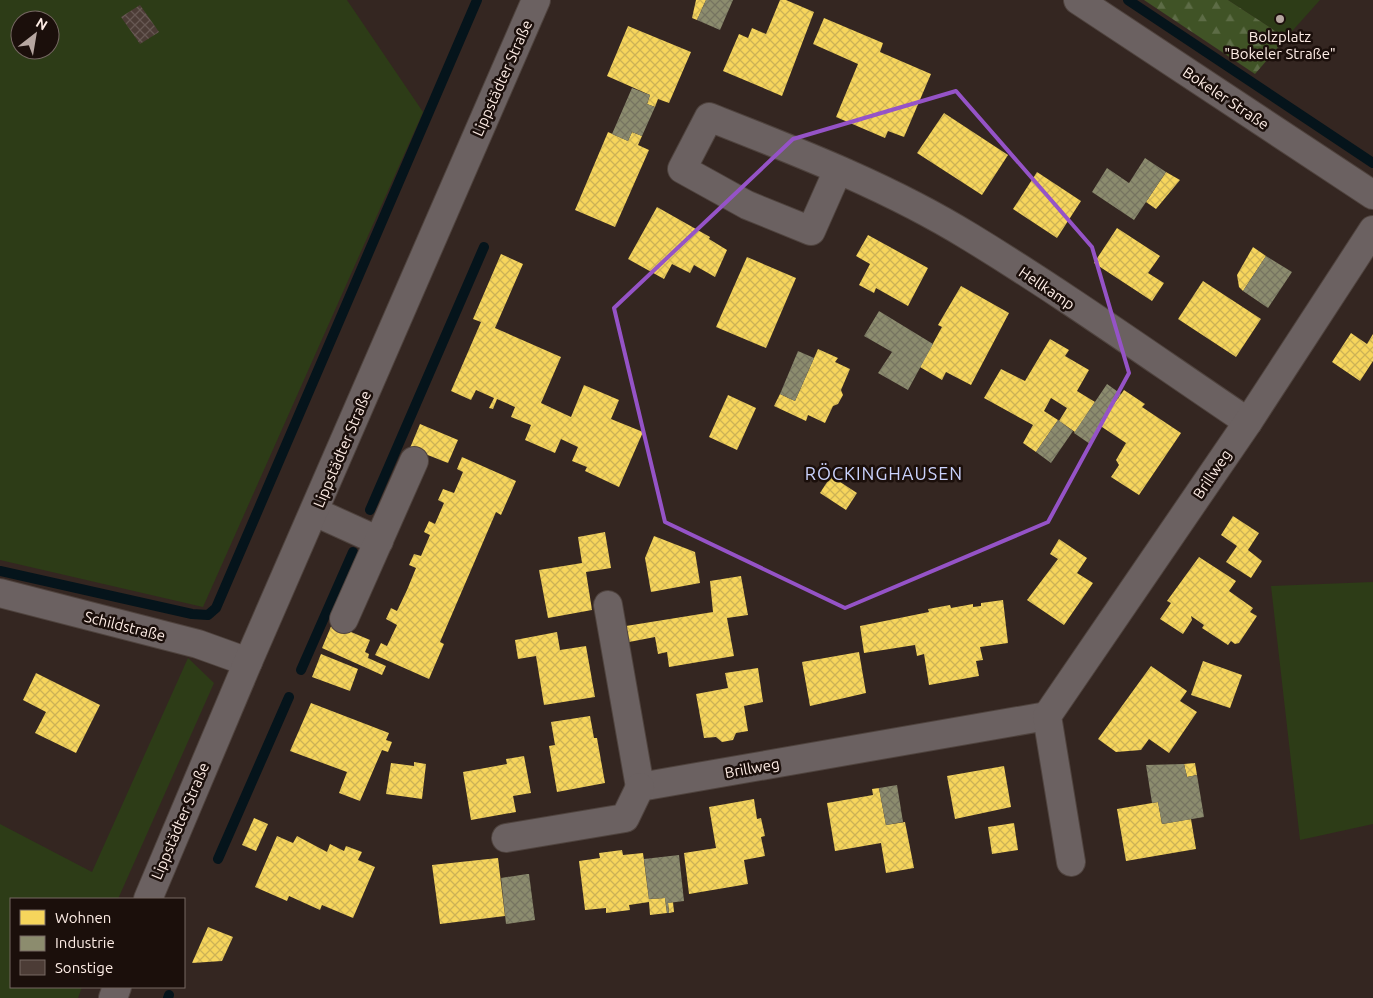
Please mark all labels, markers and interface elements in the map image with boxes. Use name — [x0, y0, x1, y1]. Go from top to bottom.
north arrow — [10, 10, 60, 60]
marker: Bolzplatz "Bokeler Straße" — [1274, 13, 1286, 25]
text: N — [33, 14, 50, 33]
street label: Lippstädter Straße — [469, 17, 535, 139]
place label: Bolzplatz "Bokeler Straße" — [1224, 28, 1336, 62]
street label: Bokeler Straße — [1180, 63, 1272, 133]
street label: Hellkamp — [1016, 263, 1078, 313]
street label: Lippstädter Straße — [310, 388, 374, 510]
street label: Brillweg — [1190, 446, 1234, 502]
district label: RÖCKINGHAUSEN — [805, 463, 963, 483]
street label: Schildstraße — [83, 608, 167, 644]
street label: Brillweg — [723, 755, 781, 781]
street label: Lippstädter Straße — [148, 760, 212, 882]
legend — [10, 898, 185, 988]
text: Wohnen — [55, 909, 111, 926]
text: Industrie — [55, 934, 115, 951]
text: Sonstige — [55, 959, 113, 976]

